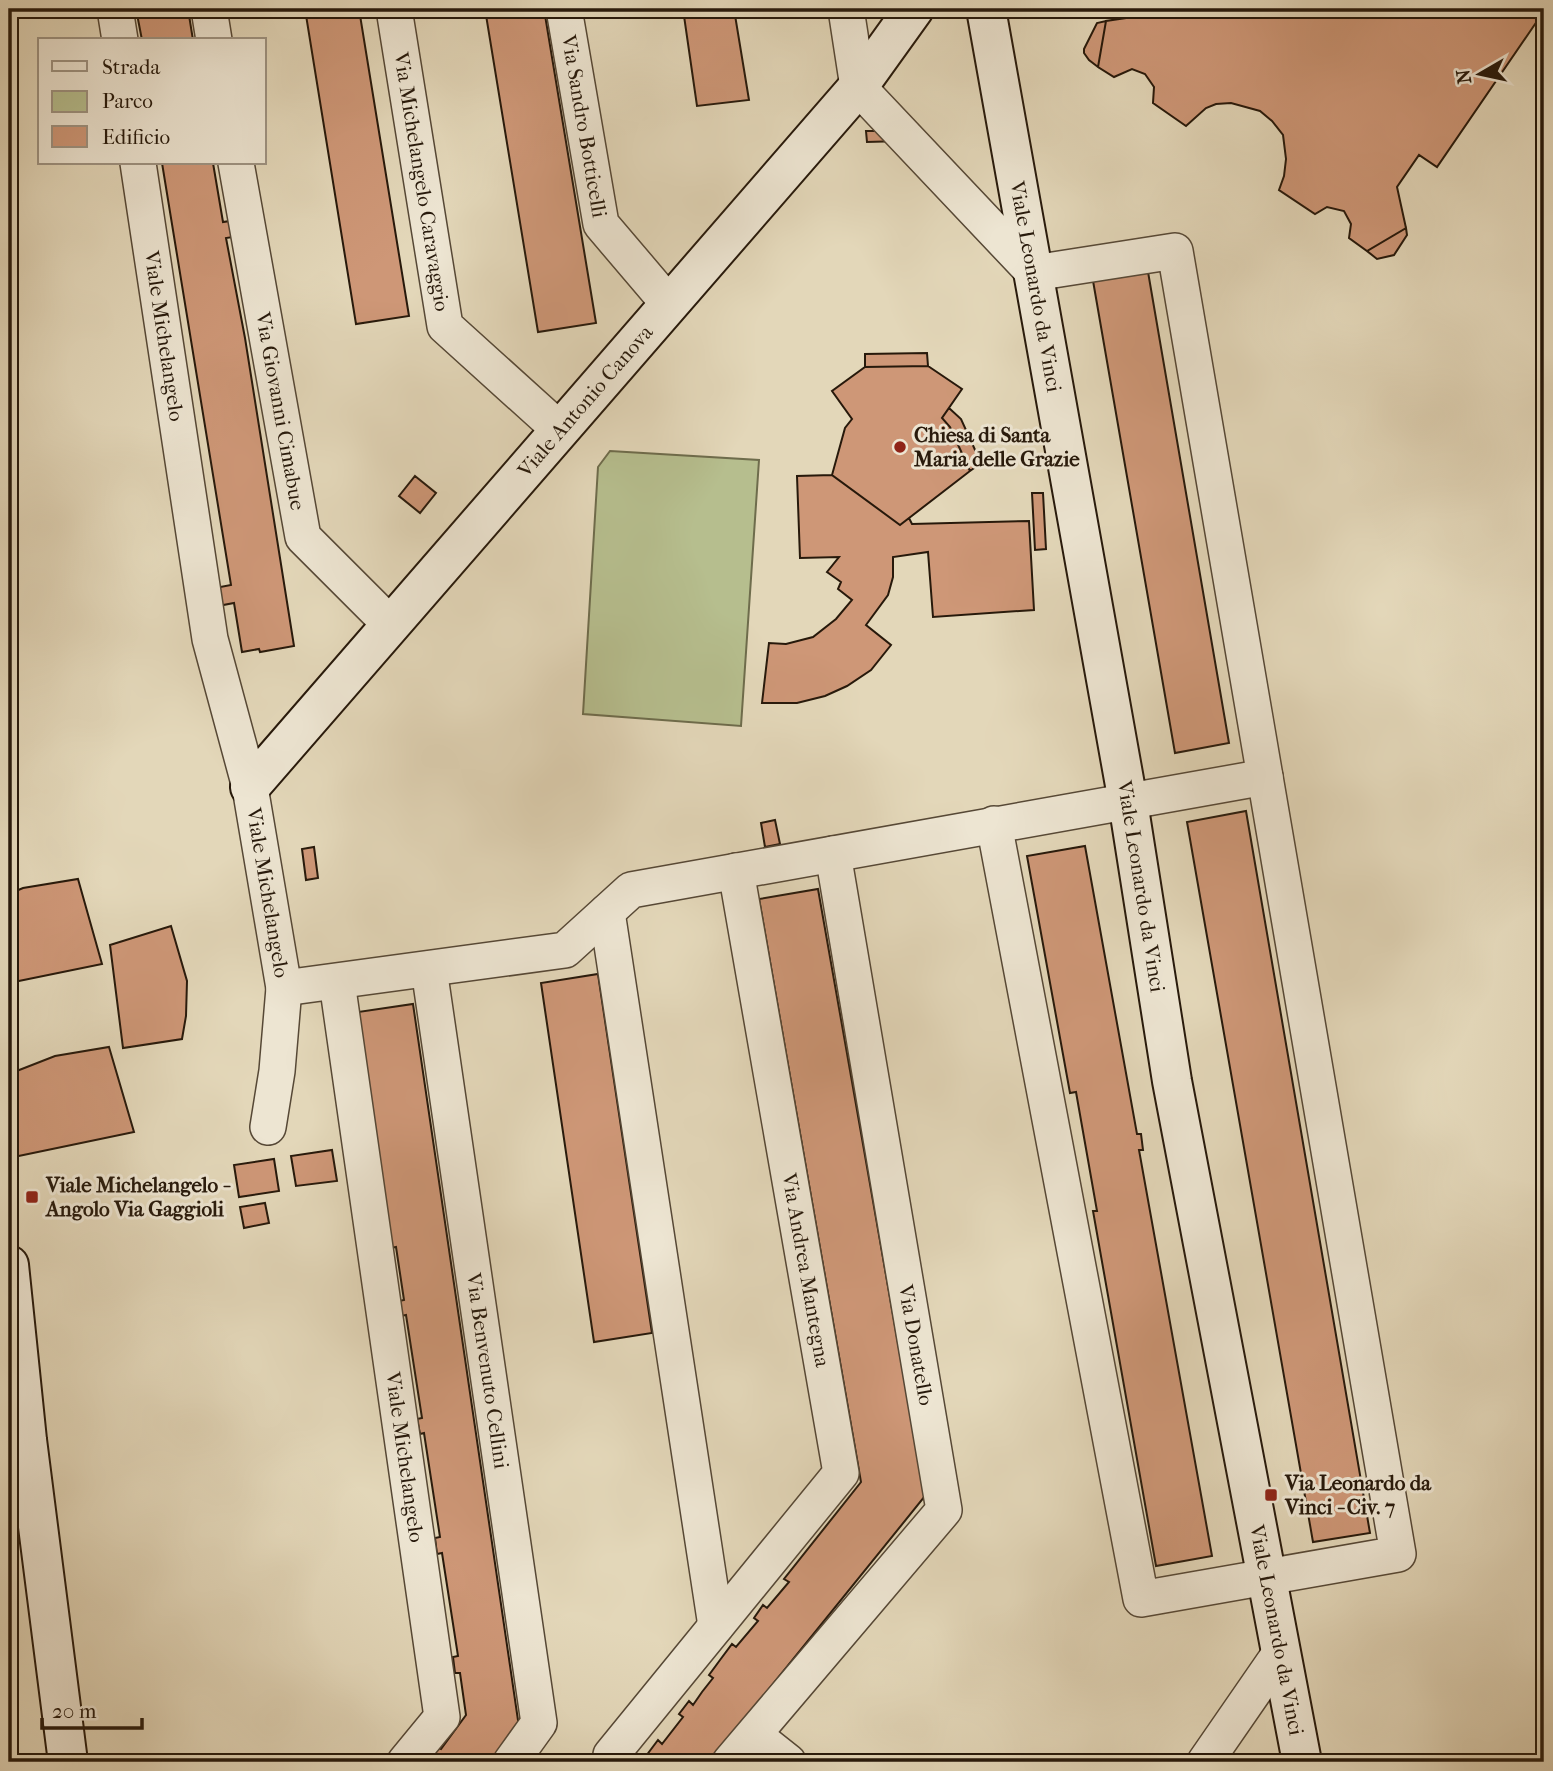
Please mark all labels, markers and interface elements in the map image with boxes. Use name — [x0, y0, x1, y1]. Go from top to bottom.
street label: Via Sandro Botticelli — [557, 32, 612, 219]
legend — [38, 38, 266, 164]
north arrow — [1444, 38, 1514, 108]
street label: Via Michelangelo Caravaggio — [389, 50, 454, 313]
text: Strada — [102, 55, 160, 79]
text: N — [1452, 67, 1476, 85]
text: Parco — [102, 89, 153, 113]
text: Edificio — [102, 125, 170, 149]
street label: Viale Leonardo da Vinci — [1005, 178, 1066, 394]
street label: Viale Michelangelo — [139, 248, 189, 423]
street label: Via Giovanni Cimabue — [251, 309, 310, 512]
street label: Viale Antonio Canova — [512, 320, 658, 483]
place label: Chiesa di Santa Maria delle Grazie — [913, 423, 1080, 471]
marker: Chiesa di Santa Maria delle Grazie — [892, 439, 908, 455]
street label: Viale Leonardo da Vinci — [1112, 778, 1170, 994]
street label: Viale Michelangelo — [242, 805, 294, 980]
street label: Via Andrea Mantegna — [777, 1170, 835, 1369]
place label: Viale Michelangelo - Angolo Via Gaggioli — [44, 1173, 232, 1221]
marker: Viale Michelangelo - Angolo Via Gaggioli — [24, 1189, 40, 1205]
street label: Via Benvenuto Cellini — [461, 1270, 514, 1470]
street label: Via Donatello — [893, 1282, 938, 1407]
street label: Viale Michelangelo — [381, 1369, 429, 1544]
place label: Via Leonardo da Vinci - Civ. 7 — [1284, 1471, 1432, 1519]
marker: Via Leonardo da Vinci - Civ. 7 — [1263, 1487, 1279, 1503]
street label: Viale Leonardo da Vinci — [1245, 1522, 1309, 1737]
scale bar — [42, 1687, 142, 1731]
text: 20 m — [52, 1699, 97, 1723]

